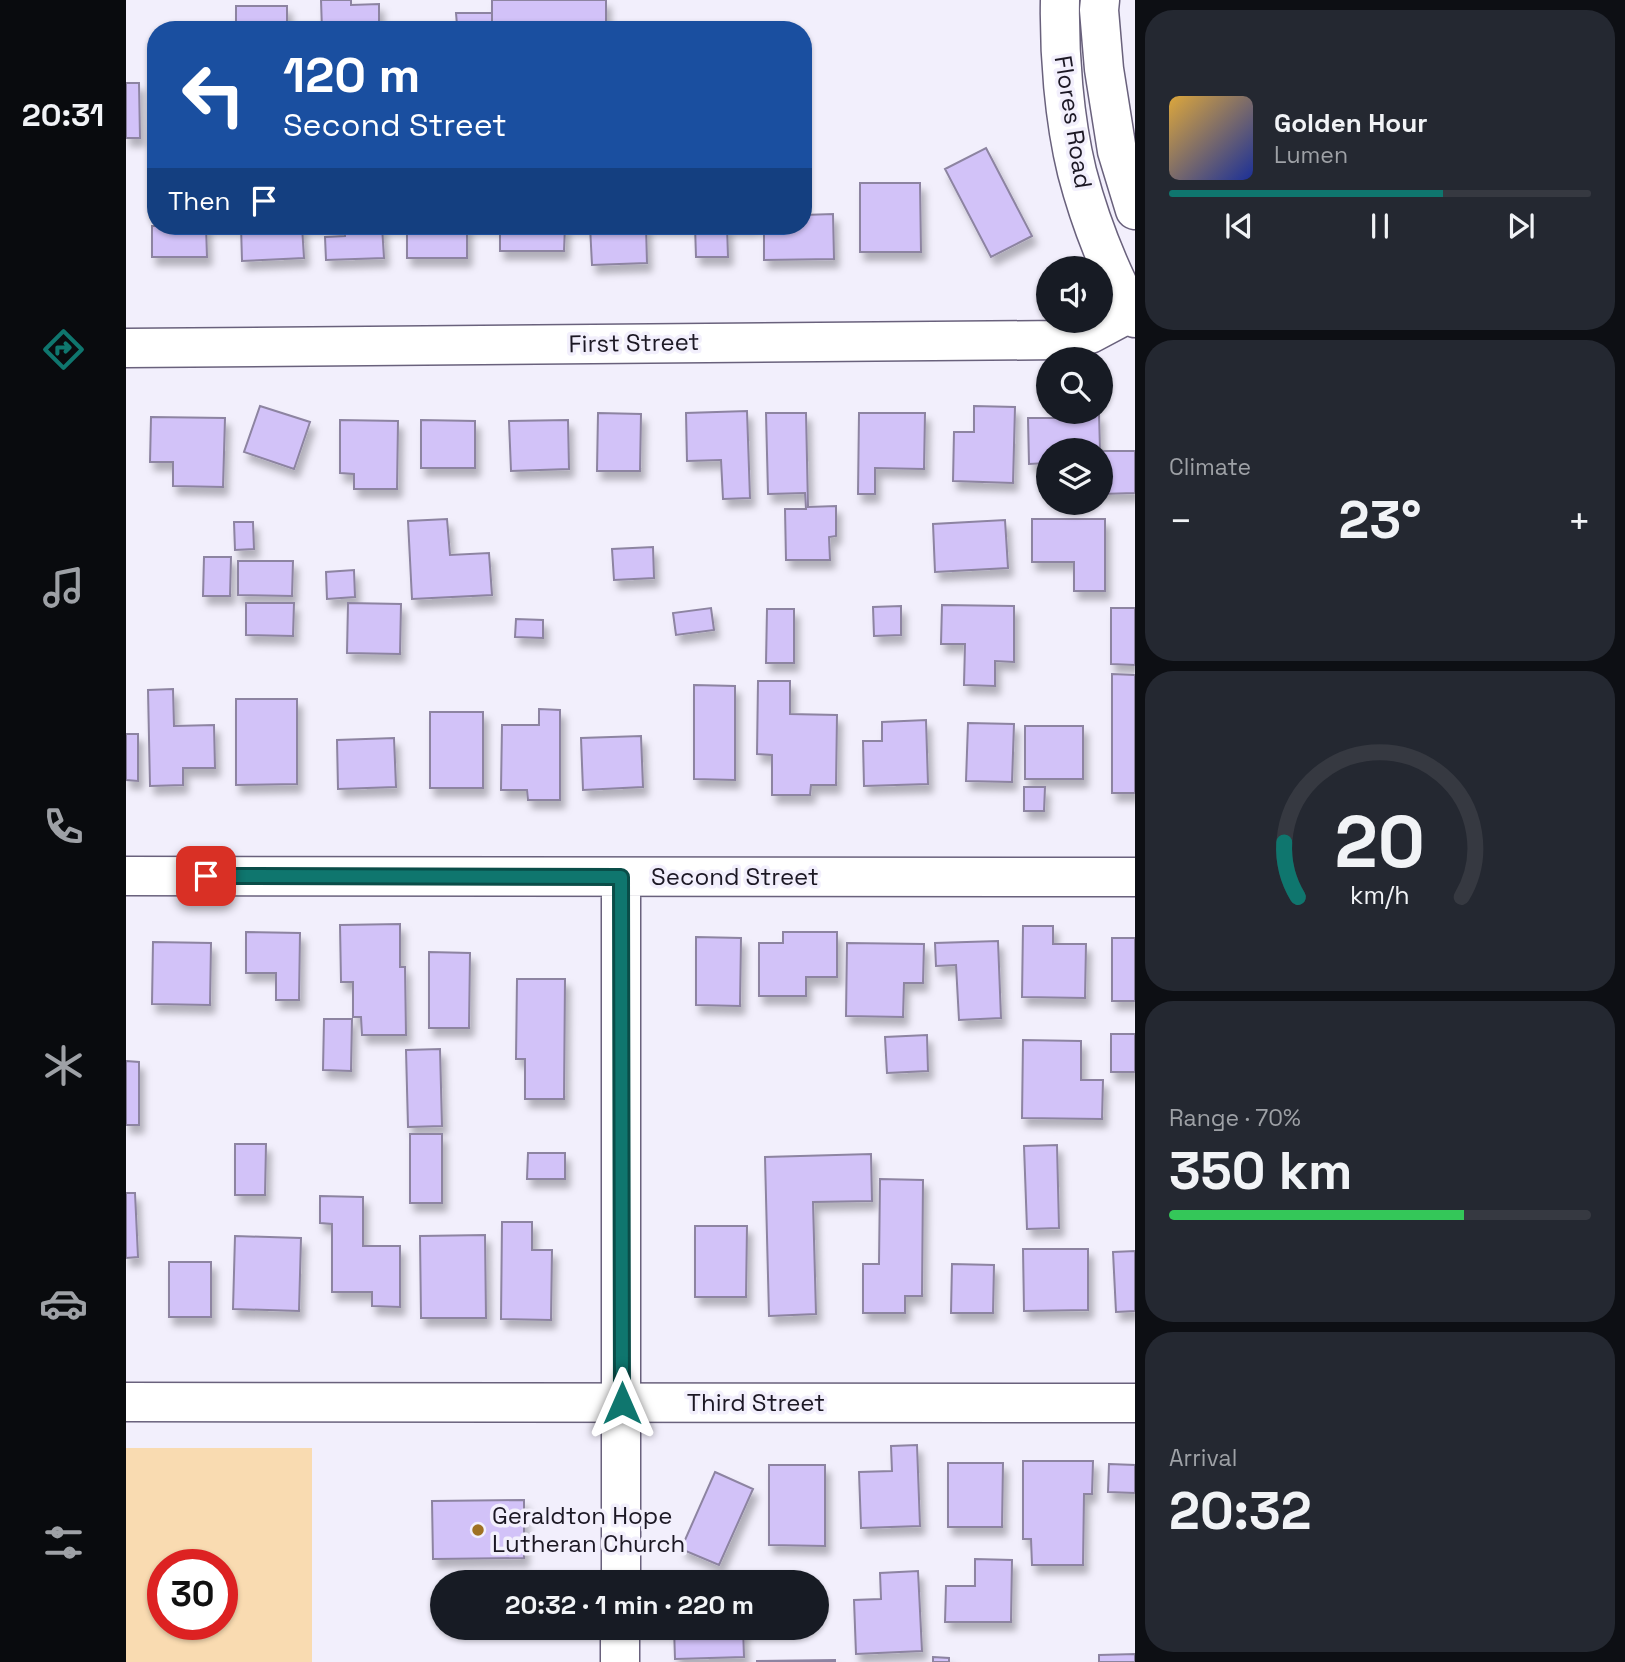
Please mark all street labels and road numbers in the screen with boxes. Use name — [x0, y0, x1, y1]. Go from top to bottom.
street label: Flores Road — [1048, 53, 1099, 191]
street label: First Street — [568, 326, 700, 359]
street label: Second Street — [651, 861, 819, 892]
street label: Third Street — [687, 1387, 825, 1418]

